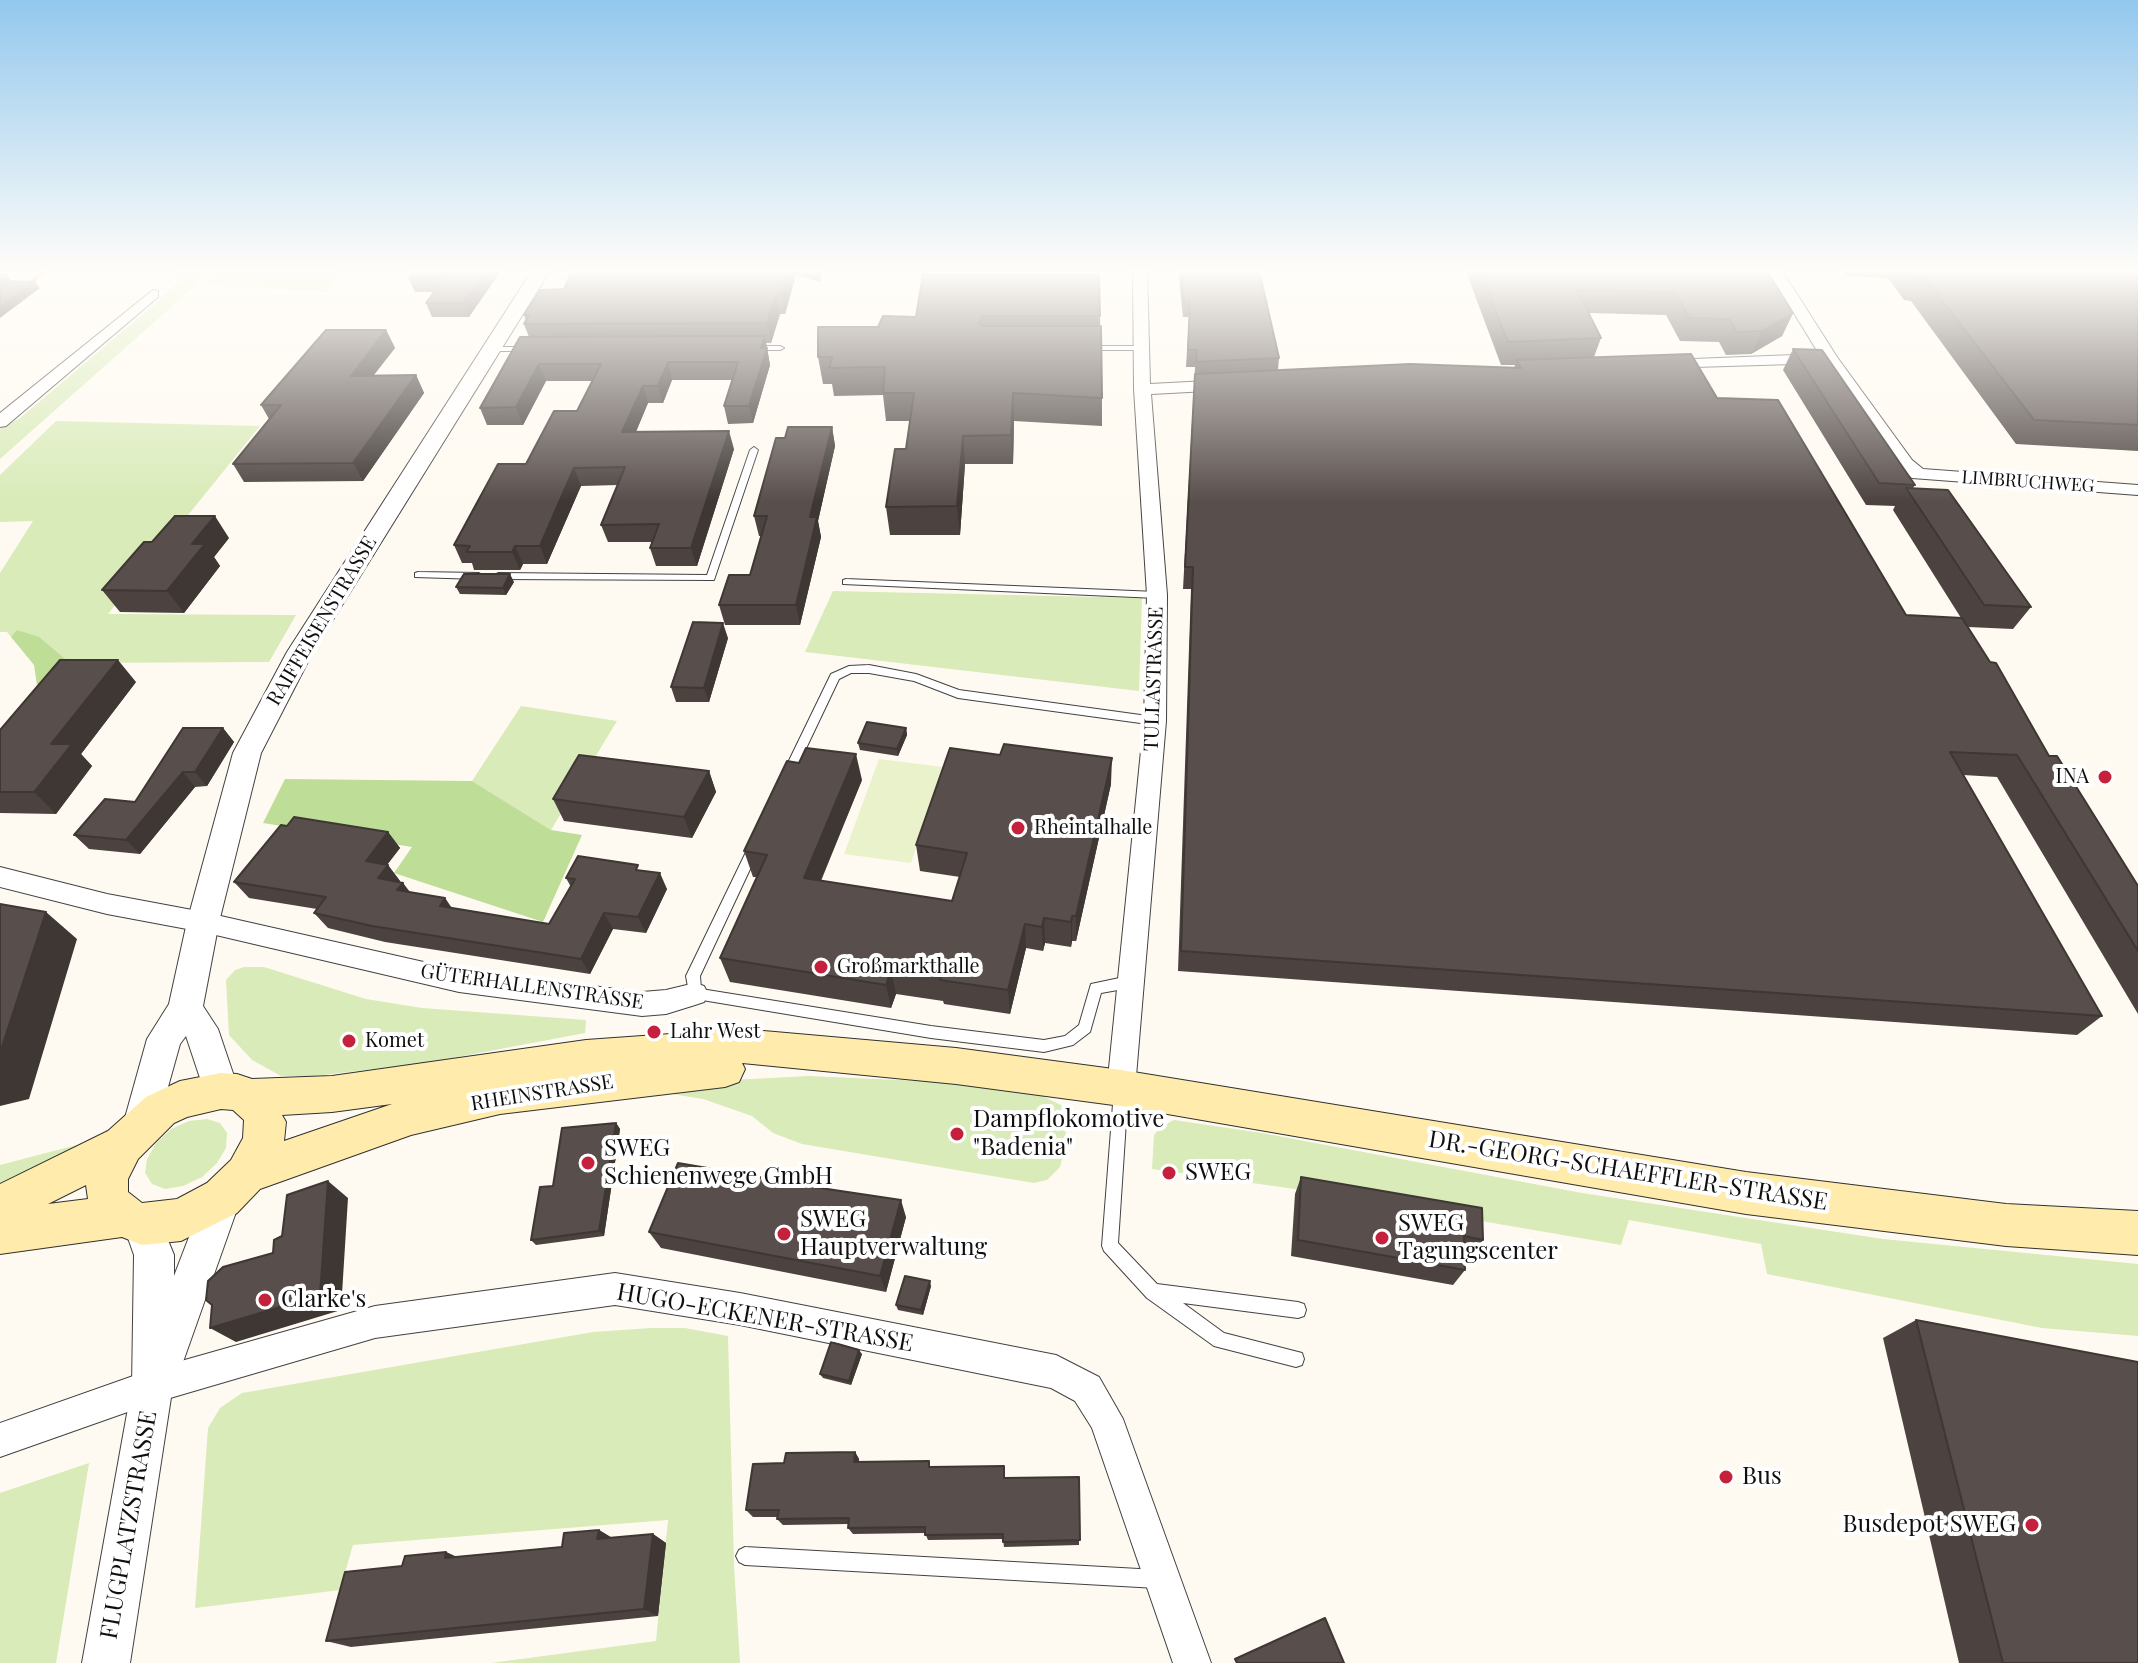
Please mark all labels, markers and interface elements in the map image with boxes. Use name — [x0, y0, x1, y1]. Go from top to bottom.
street label: LIMBRUCHWEG — [1961, 467, 2095, 497]
street label: RAIFFEISENSTRASSE — [262, 532, 382, 710]
street label: TULLASTRASSE — [1139, 606, 1169, 752]
place label: INA — [2056, 765, 2089, 789]
marker: INA — [2096, 768, 2114, 786]
place label: Rheintalhalle — [1034, 816, 1152, 840]
marker: Rheintalhalle — [1009, 819, 1027, 837]
place label: Großmarkthalle — [837, 955, 980, 979]
marker: Großmarkthalle — [812, 958, 830, 976]
street label: GÜTERHALLENSTRASSE — [419, 959, 645, 1015]
place label: Lahr West — [670, 1020, 760, 1044]
marker: Lahr West — [645, 1023, 663, 1041]
place label: Komet — [365, 1029, 424, 1053]
marker: Komet — [340, 1032, 358, 1050]
street label: RHEINSTRASSE — [469, 1070, 615, 1116]
place label: Dampflokomotive "Badenia" — [973, 1106, 1164, 1162]
marker: Dampflokomotive "Badenia" — [948, 1125, 966, 1143]
street label: DR.-GEORG-SCHAEFFLER-STRASSE — [1426, 1125, 1830, 1217]
place label: SWEG Schienenwege GmbH — [604, 1135, 833, 1191]
marker: SWEG Schienenwege GmbH — [579, 1154, 597, 1172]
place label: SWEG — [1185, 1159, 1251, 1187]
marker: SWEG — [1160, 1164, 1178, 1182]
place label: SWEG Hauptverwaltung — [800, 1206, 987, 1262]
place label: SWEG Tagungscenter — [1398, 1210, 1558, 1266]
marker: SWEG Hauptverwaltung — [775, 1225, 793, 1243]
marker: SWEG Tagungscenter — [1373, 1229, 1391, 1247]
street label: HUGO-ECKENER-STRASSE — [614, 1278, 916, 1358]
place label: Clarke's — [281, 1286, 366, 1314]
marker: Clarke's — [256, 1291, 274, 1309]
street label: FLUGPLATZSTRASSE — [95, 1409, 163, 1641]
place label: Bus — [1742, 1463, 1782, 1491]
marker: Bus — [1717, 1468, 1735, 1486]
place label: Busdepot SWEG — [1843, 1511, 2016, 1539]
marker: Busdepot SWEG — [2023, 1516, 2041, 1534]

